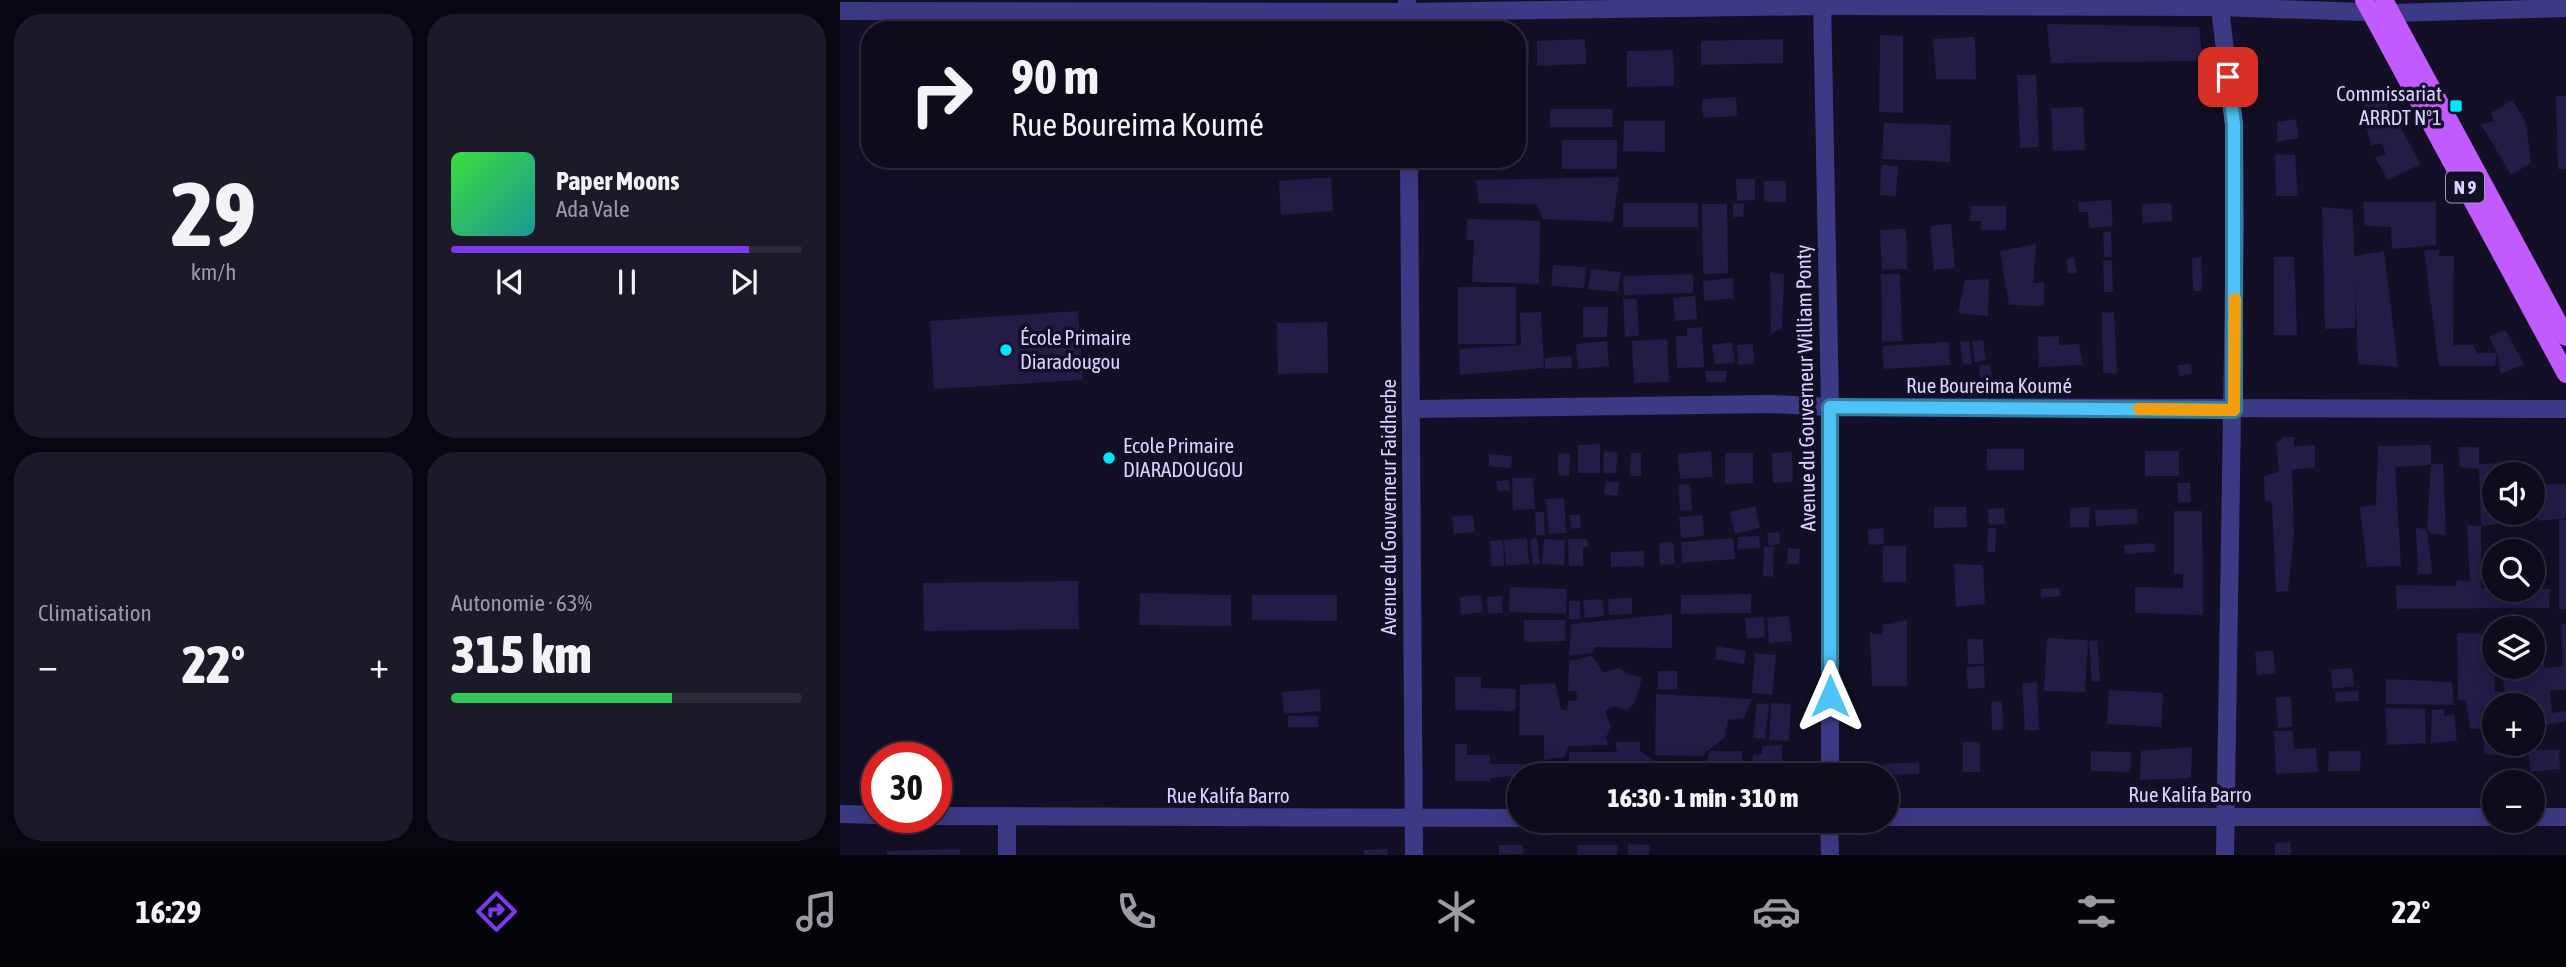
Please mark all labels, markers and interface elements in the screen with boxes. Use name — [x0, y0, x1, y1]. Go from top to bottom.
pin — [2198, 47, 2258, 107]
text: 90 m — [1011, 48, 1099, 104]
icon: right — [896, 49, 987, 140]
icon: arrive — [2209, 58, 2247, 96]
place label: Commissariat ARRDT N°1 — [2336, 81, 2442, 129]
marker: Commissariat ARRDT N°1 — [2448, 98, 2464, 114]
text: Rue Boureima Koumé — [1011, 106, 1264, 143]
text: 29 — [171, 161, 256, 265]
text: Paper Moons — [556, 166, 679, 196]
road number: N 9 — [2446, 172, 2484, 202]
text: Ada Vale — [556, 196, 630, 222]
street label: Avenue du Gouverneur William Ponty — [1790, 244, 1820, 532]
text: km/h — [191, 259, 236, 285]
icon: previous — [491, 263, 529, 301]
icon: pause — [608, 263, 646, 301]
icon: next — [725, 263, 763, 301]
place label: École Primaire Diaradougou — [1020, 325, 1131, 373]
marker: École Primaire Diaradougou — [998, 342, 1014, 358]
street label: Rue Boureima Koumé — [1906, 373, 2072, 397]
street label: Avenue du Gouverneur Faidherbe — [1376, 379, 1400, 635]
place label: Ecole Primaire DIARADOUGOU — [1123, 433, 1243, 481]
marker: Ecole Primaire DIARADOUGOU — [1101, 450, 1117, 466]
map controls — [2482, 462, 2545, 833]
button: sound — [2482, 462, 2545, 525]
button: search — [2482, 539, 2545, 602]
text: Autonomie · 63% — [451, 590, 592, 616]
text: Climatisation — [38, 600, 152, 626]
button: layers — [2482, 616, 2545, 679]
text: 315 km — [451, 624, 592, 684]
text: 22° — [182, 634, 245, 694]
text: − — [38, 643, 58, 686]
text: + — [369, 643, 389, 686]
position arrow — [1793, 659, 1867, 733]
button: + — [2482, 693, 2545, 756]
speed limit sign: 30 — [861, 742, 952, 833]
button: − — [2482, 770, 2545, 833]
street label: Rue Kalifa Barro — [2128, 782, 2252, 806]
street label: Rue Kalifa Barro — [1166, 783, 1290, 807]
text: 16:30 · 1 min · 310 m — [1608, 783, 1798, 813]
icon: directions — [472, 887, 521, 936]
icon: music — [792, 887, 841, 936]
icon: phone — [1112, 887, 1161, 936]
icon: climate — [1432, 887, 1481, 936]
icon: car — [1752, 887, 1801, 936]
icon: filters — [2072, 887, 2121, 936]
text: 16:29 — [135, 893, 201, 930]
text: 22° — [2392, 893, 2430, 930]

